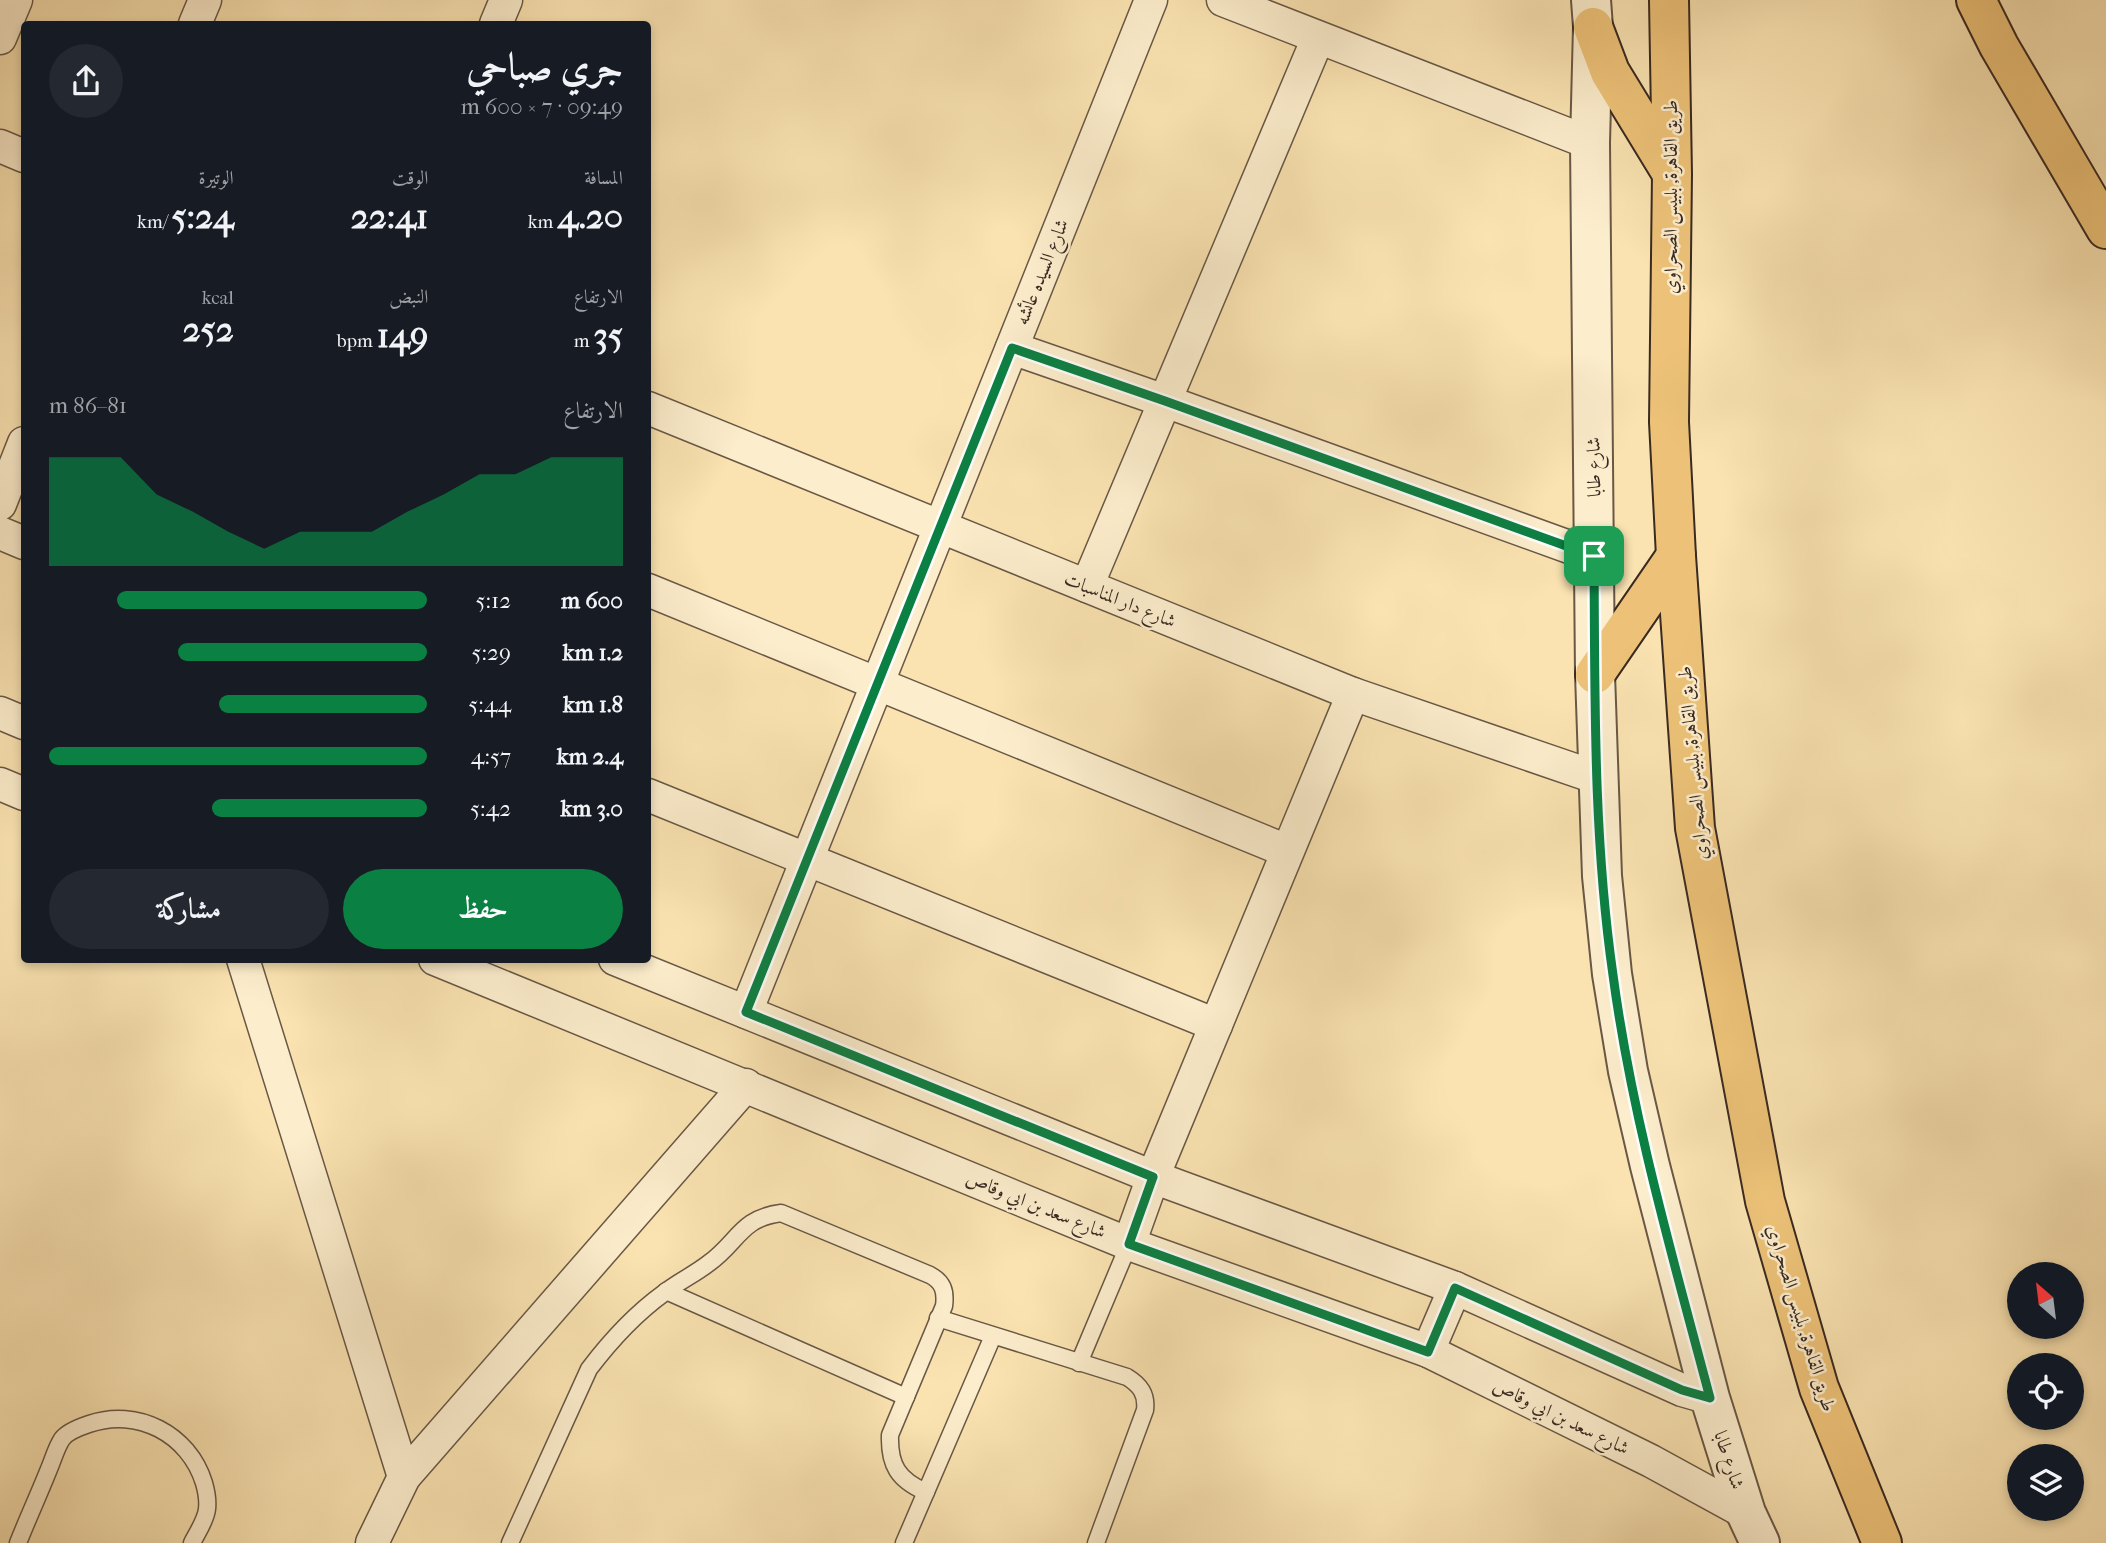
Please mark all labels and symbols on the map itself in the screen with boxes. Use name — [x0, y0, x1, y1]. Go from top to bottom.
street label: طريق القاهرة, بلبيس الصحراوي — [1660, 100, 1686, 294]
street label: شارع السيده عائشه — [1011, 216, 1077, 330]
street label: شارع طابا — [1582, 437, 1610, 497]
pin — [1564, 526, 1624, 586]
street label: شارع دار المناسبات — [1059, 568, 1179, 636]
street label: طريق القاهرة, بلبيس الصحراوي — [1674, 665, 1716, 861]
street label: شارع سعد بن ابي وقاص — [961, 1167, 1109, 1247]
street label: طريق القاهرة, بلبيس الصحراوي — [1758, 1222, 1840, 1415]
north arrow — [2007, 1262, 2084, 1339]
street label: شارع سعد بن ابي وقاص — [1488, 1374, 1633, 1463]
street label: شارع طابا — [1705, 1428, 1749, 1493]

